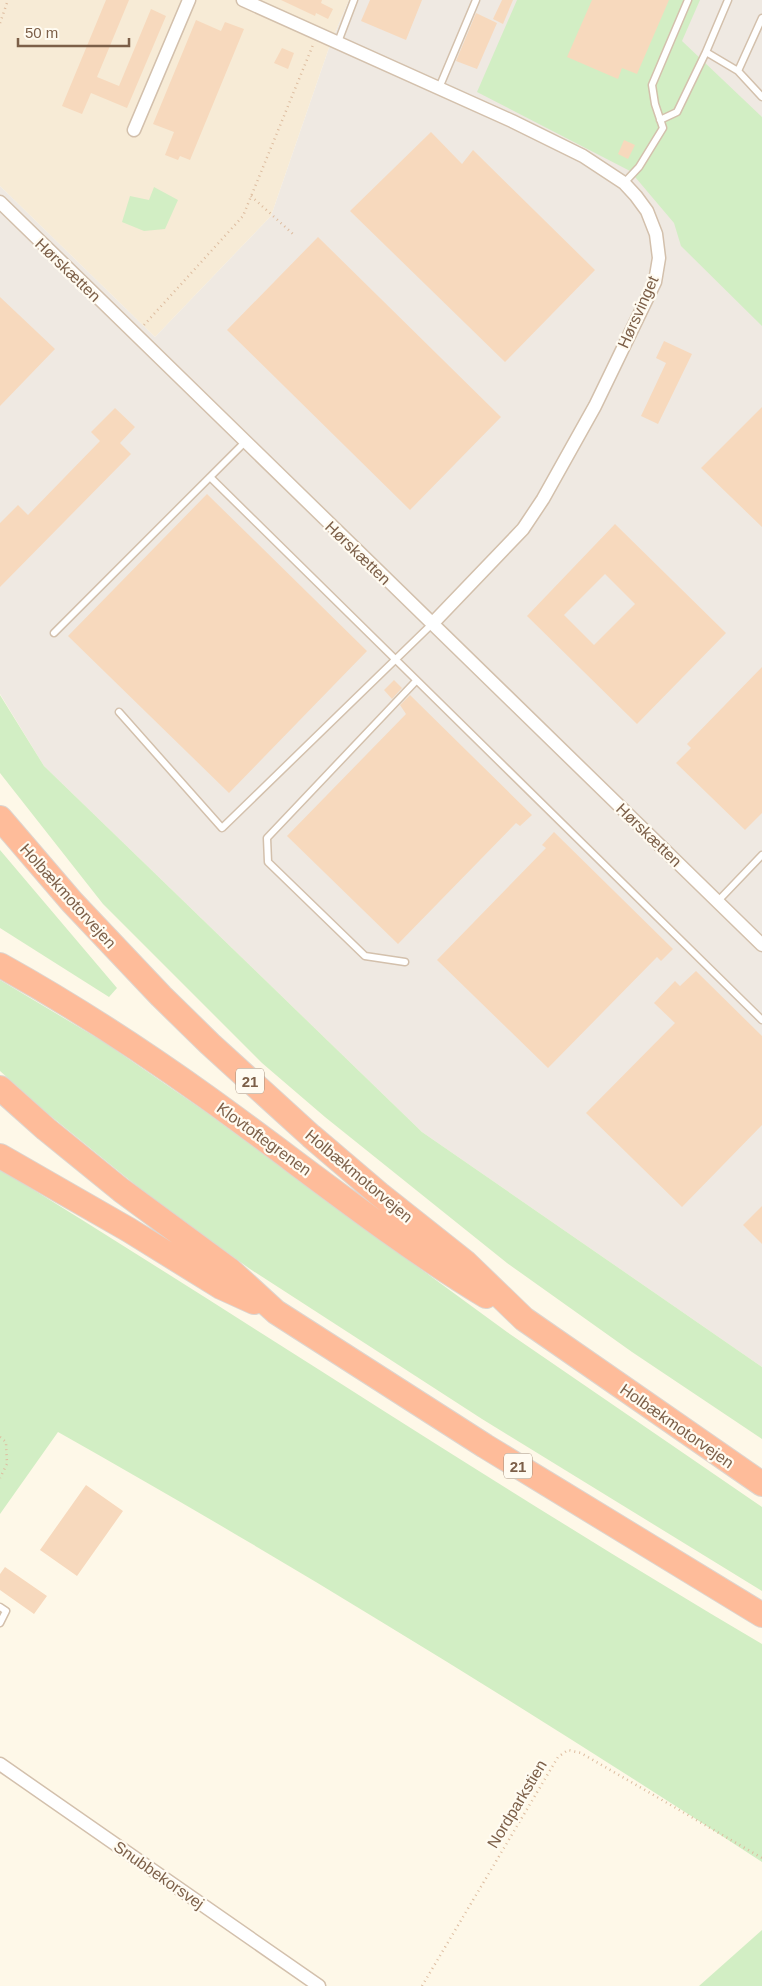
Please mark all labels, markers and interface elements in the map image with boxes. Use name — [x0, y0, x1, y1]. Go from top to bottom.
scale bar — [18, 15, 129, 47]
text: 50 m — [25, 24, 58, 41]
street label: Hørskætten — [32, 235, 104, 305]
street label: Hørsvinget — [615, 273, 662, 351]
street label: Hørskætten — [322, 518, 394, 588]
street label: Hørskætten — [613, 800, 685, 870]
street label: Holbækmotorvejen — [17, 840, 119, 952]
road number: 21 — [236, 1068, 264, 1094]
street label: Klovtoftegrenen — [214, 1099, 314, 1179]
street label: Holbækmotorvejen — [302, 1126, 416, 1226]
street label: Holbækmotorvejen — [617, 1381, 737, 1471]
road number: 21 — [504, 1454, 532, 1478]
street label: Nordparkstien — [484, 1757, 550, 1851]
street label: Snubbekorsvej — [111, 1838, 207, 1912]

